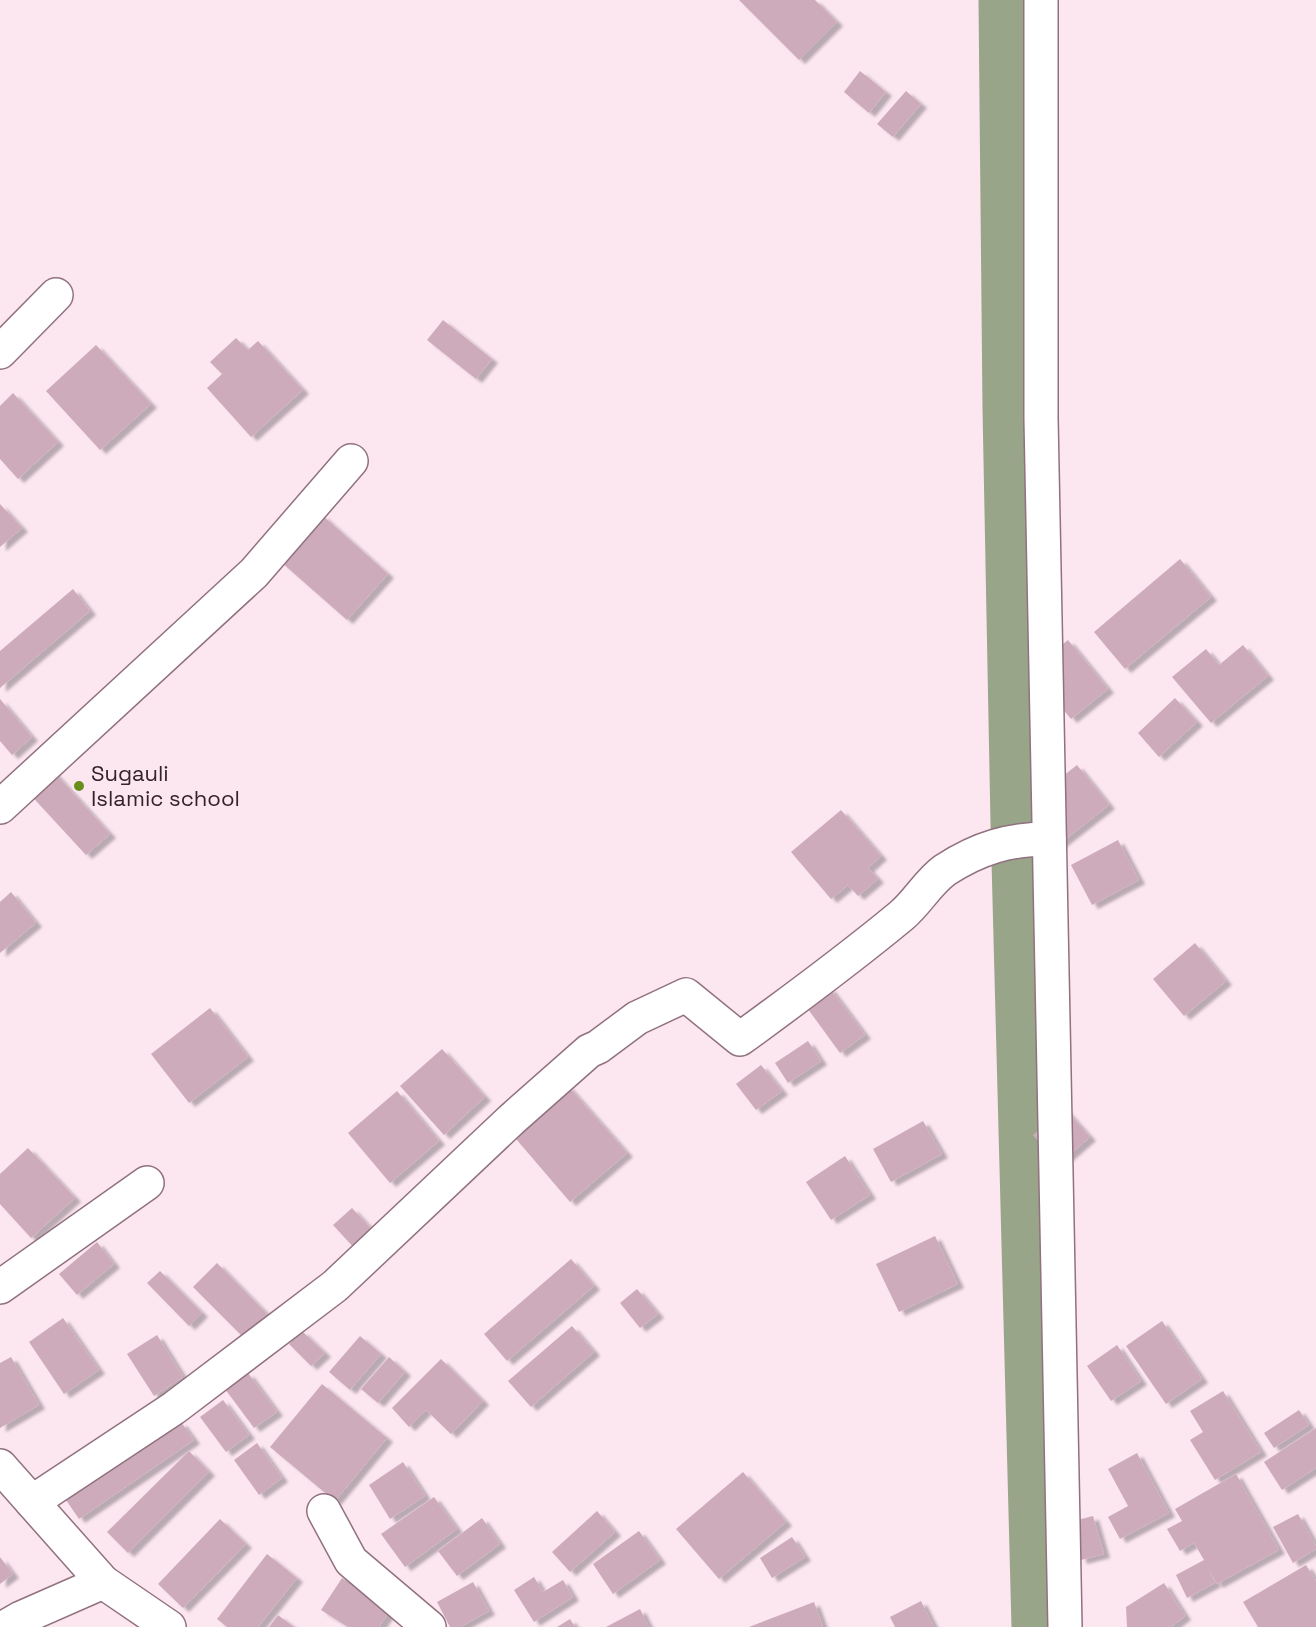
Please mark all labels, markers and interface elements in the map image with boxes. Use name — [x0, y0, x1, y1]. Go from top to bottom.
place label: Sugauli Islamic school — [91, 759, 240, 812]
marker: Sugauli Islamic school — [72, 779, 86, 793]

